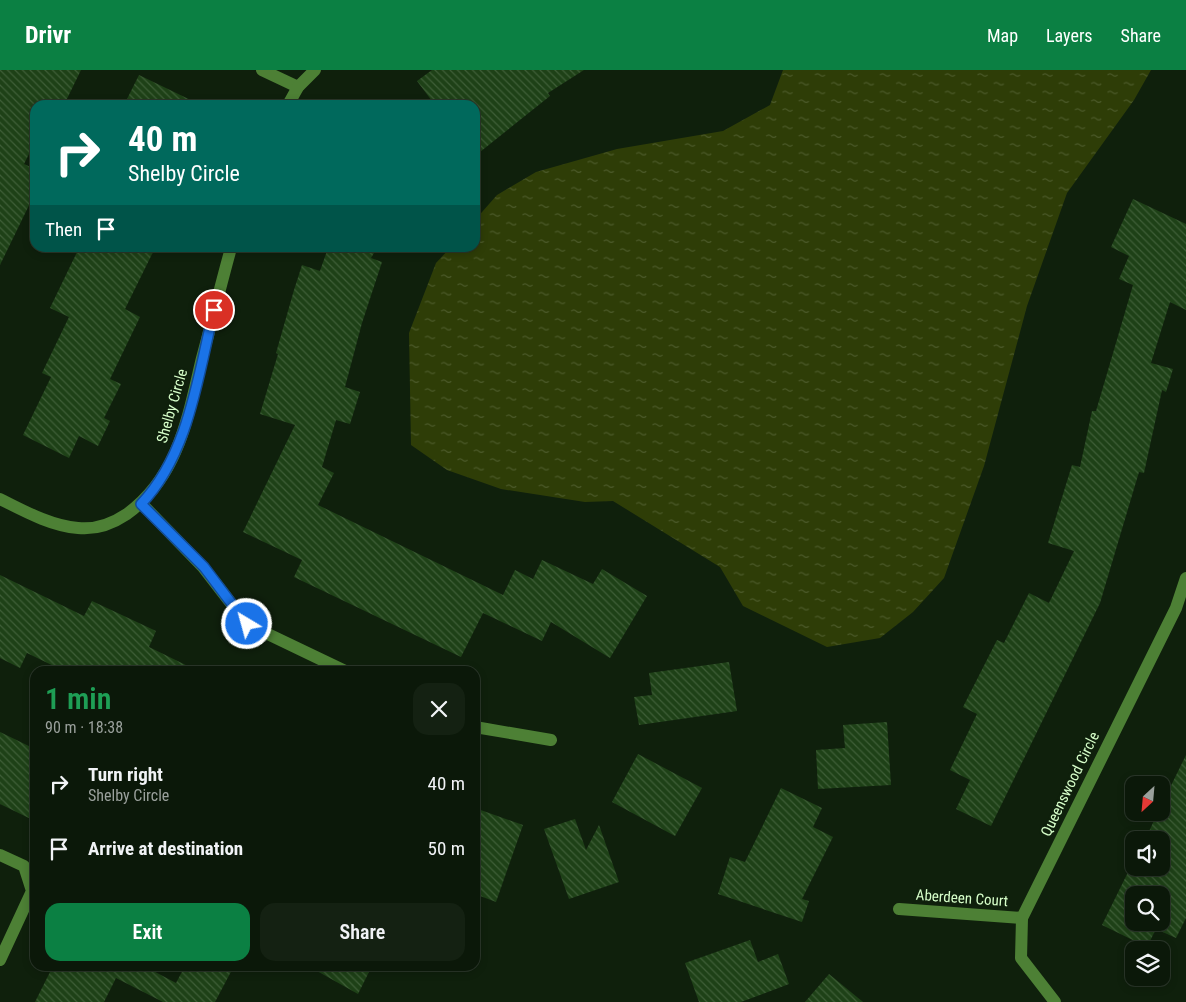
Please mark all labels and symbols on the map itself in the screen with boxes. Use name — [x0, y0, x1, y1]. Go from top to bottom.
pin — [193, 289, 235, 331]
street label: Shelby Circle — [153, 367, 191, 445]
position arrow — [220, 597, 272, 649]
street label: Queenswood Circle — [1037, 729, 1103, 839]
north arrow — [1125, 776, 1170, 821]
street label: Aberdeen Court — [915, 886, 1009, 910]

